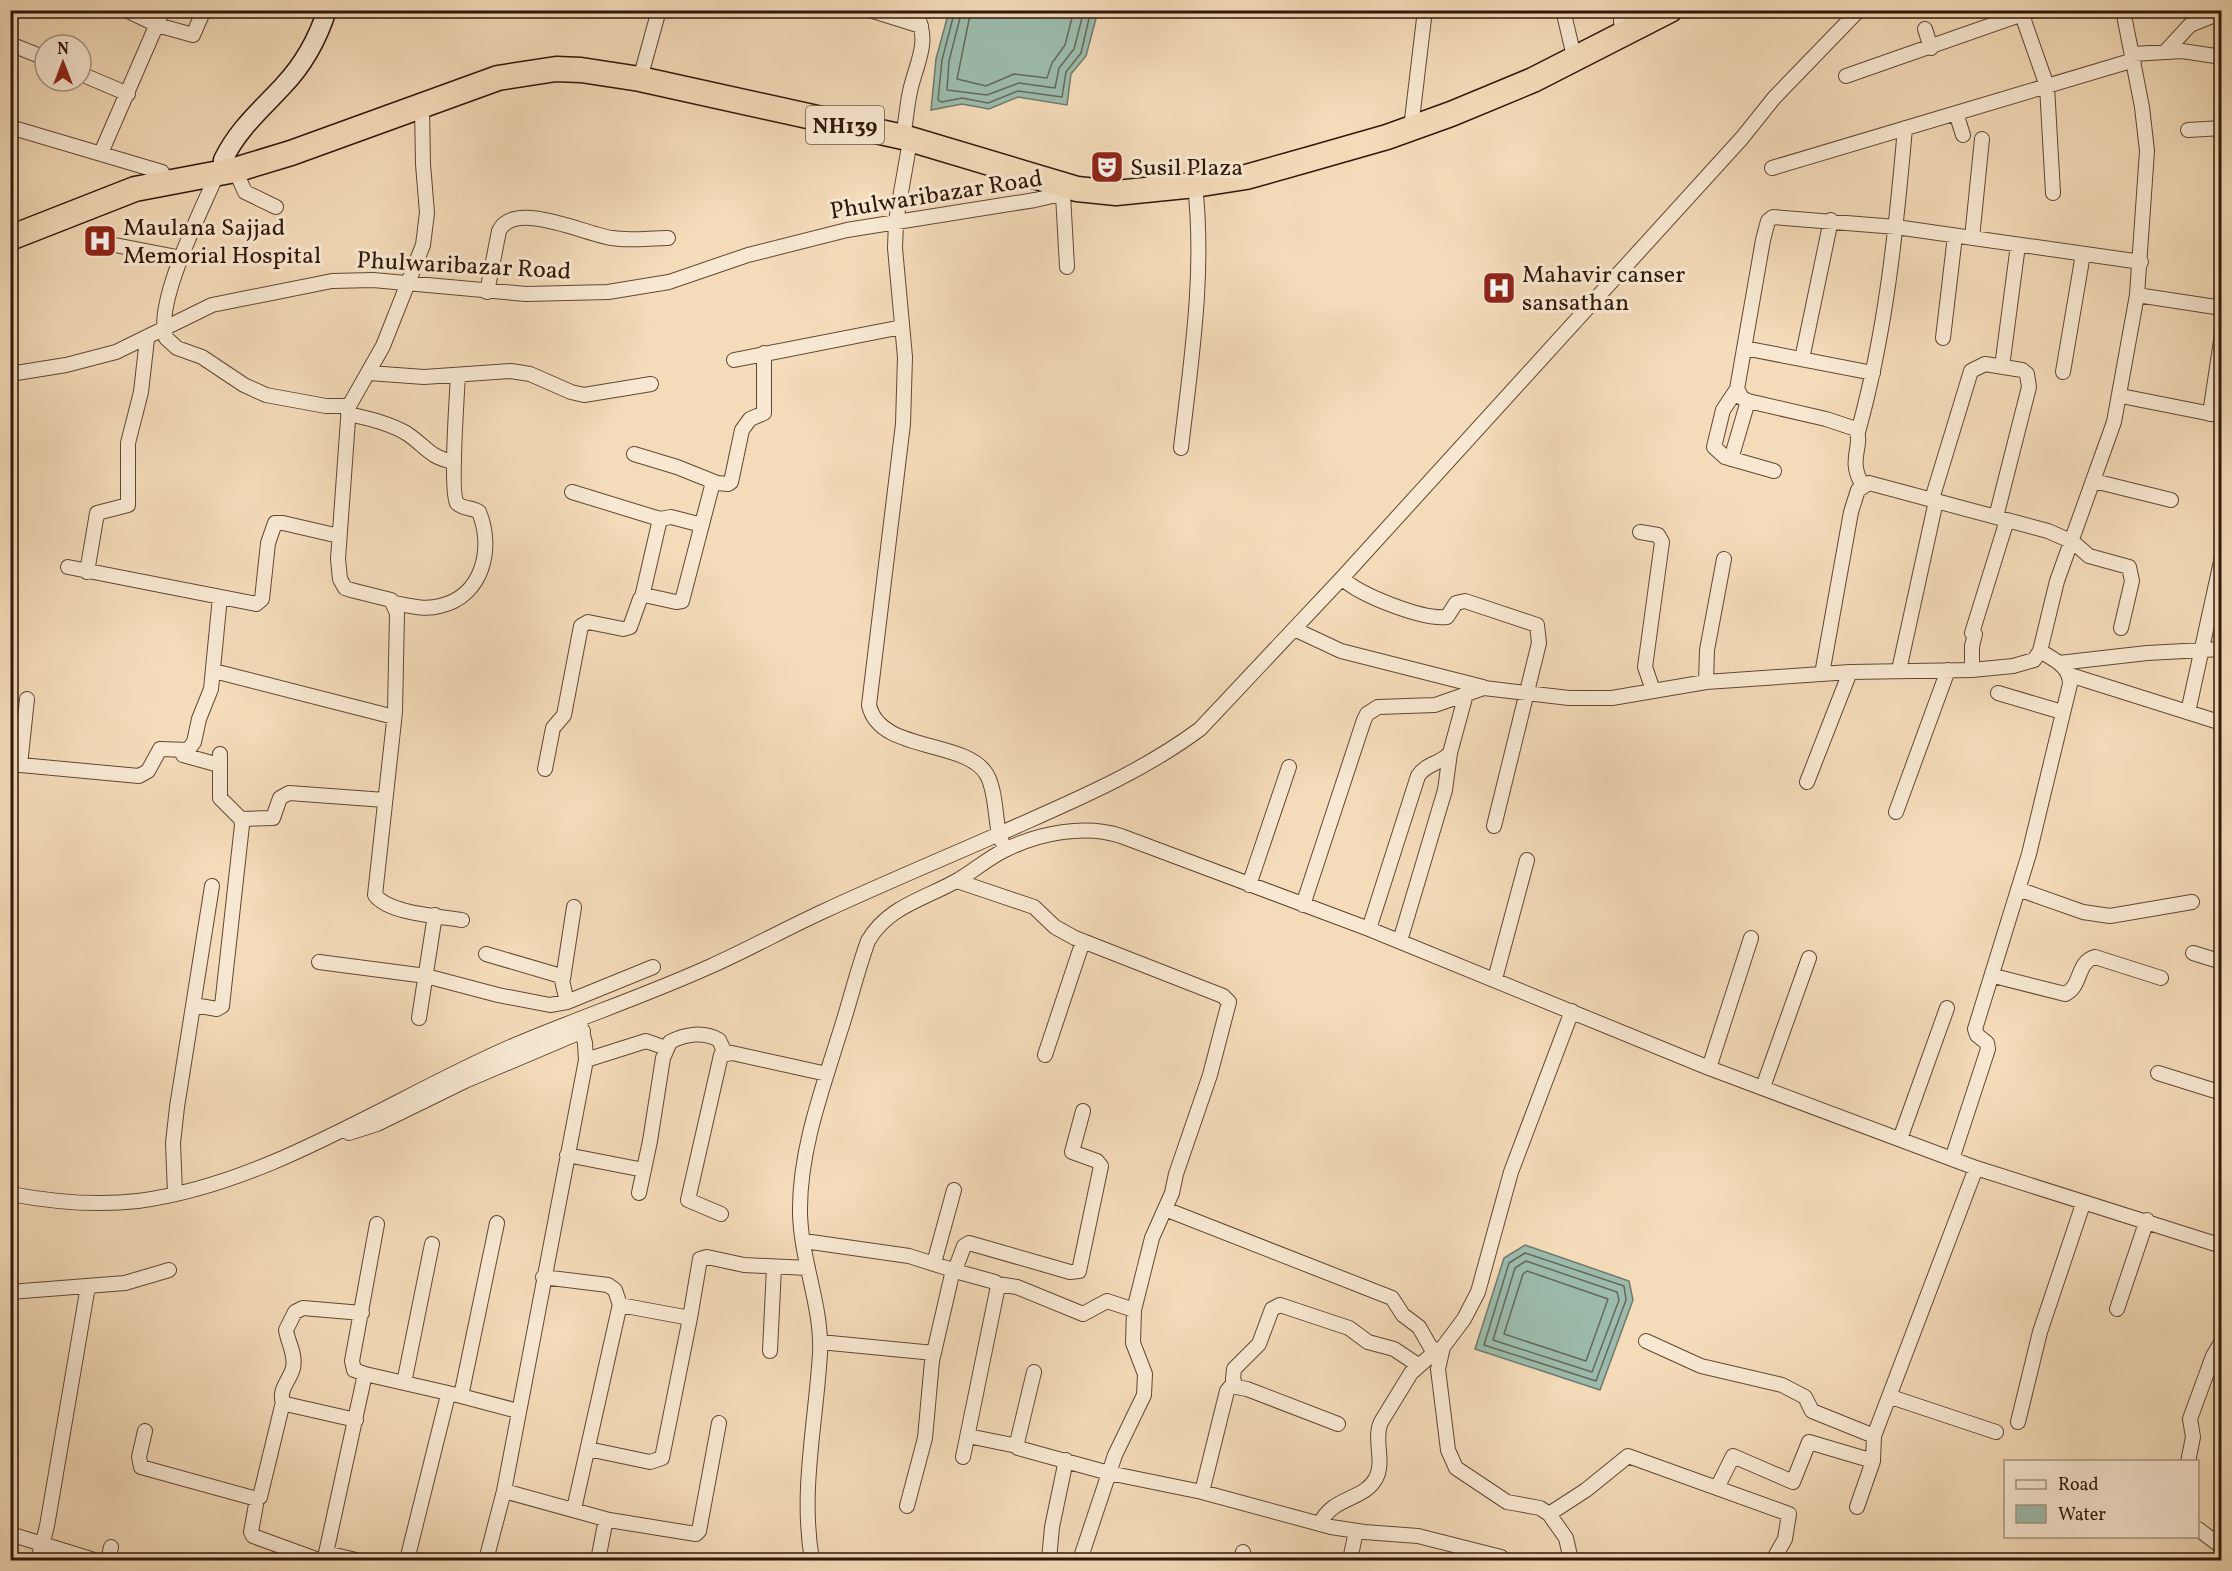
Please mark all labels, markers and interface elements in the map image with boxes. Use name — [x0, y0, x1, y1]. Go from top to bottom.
north arrow — [33, 33, 93, 93]
text: N — [57, 39, 69, 61]
road number: NH139 — [806, 106, 884, 144]
theatre icon: Susil Plaza — [1089, 149, 1125, 185]
place label: Susil Plaza — [1130, 152, 1243, 186]
street label: Phulwaribazar Road — [828, 162, 1045, 230]
place label: Maulana Sajjad Memorial Hospital — [123, 212, 321, 274]
hospital icon: Maulana Sajjad Memorial Hospital — [82, 223, 118, 259]
street label: Phulwaribazar Road — [356, 244, 572, 290]
place label: Mahavir canser sansathan — [1522, 259, 1685, 321]
hospital icon: Mahavir canser sansathan — [1481, 270, 1517, 306]
legend — [2004, 1460, 2199, 1538]
text: Road — [2058, 1473, 2099, 1498]
text: Water — [2058, 1503, 2106, 1528]

